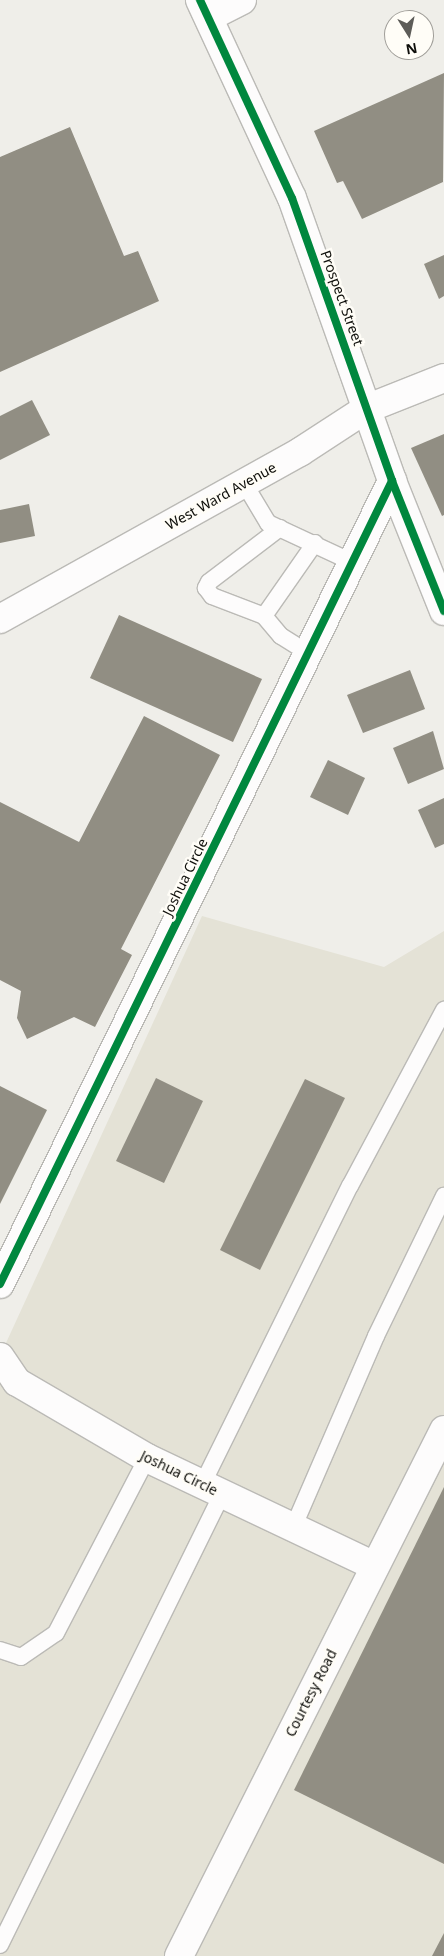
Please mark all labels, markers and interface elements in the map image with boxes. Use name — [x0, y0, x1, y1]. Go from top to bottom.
north arrow — [384, 10, 434, 60]
text: N — [404, 39, 419, 60]
street label: Prospect Street — [317, 248, 367, 348]
street label: West Ward Avenue — [163, 459, 279, 533]
street label: Joshua Circle — [159, 836, 211, 918]
street label: Joshua Circle — [138, 1447, 220, 1499]
street label: Courtesy Road — [282, 1646, 340, 1740]

